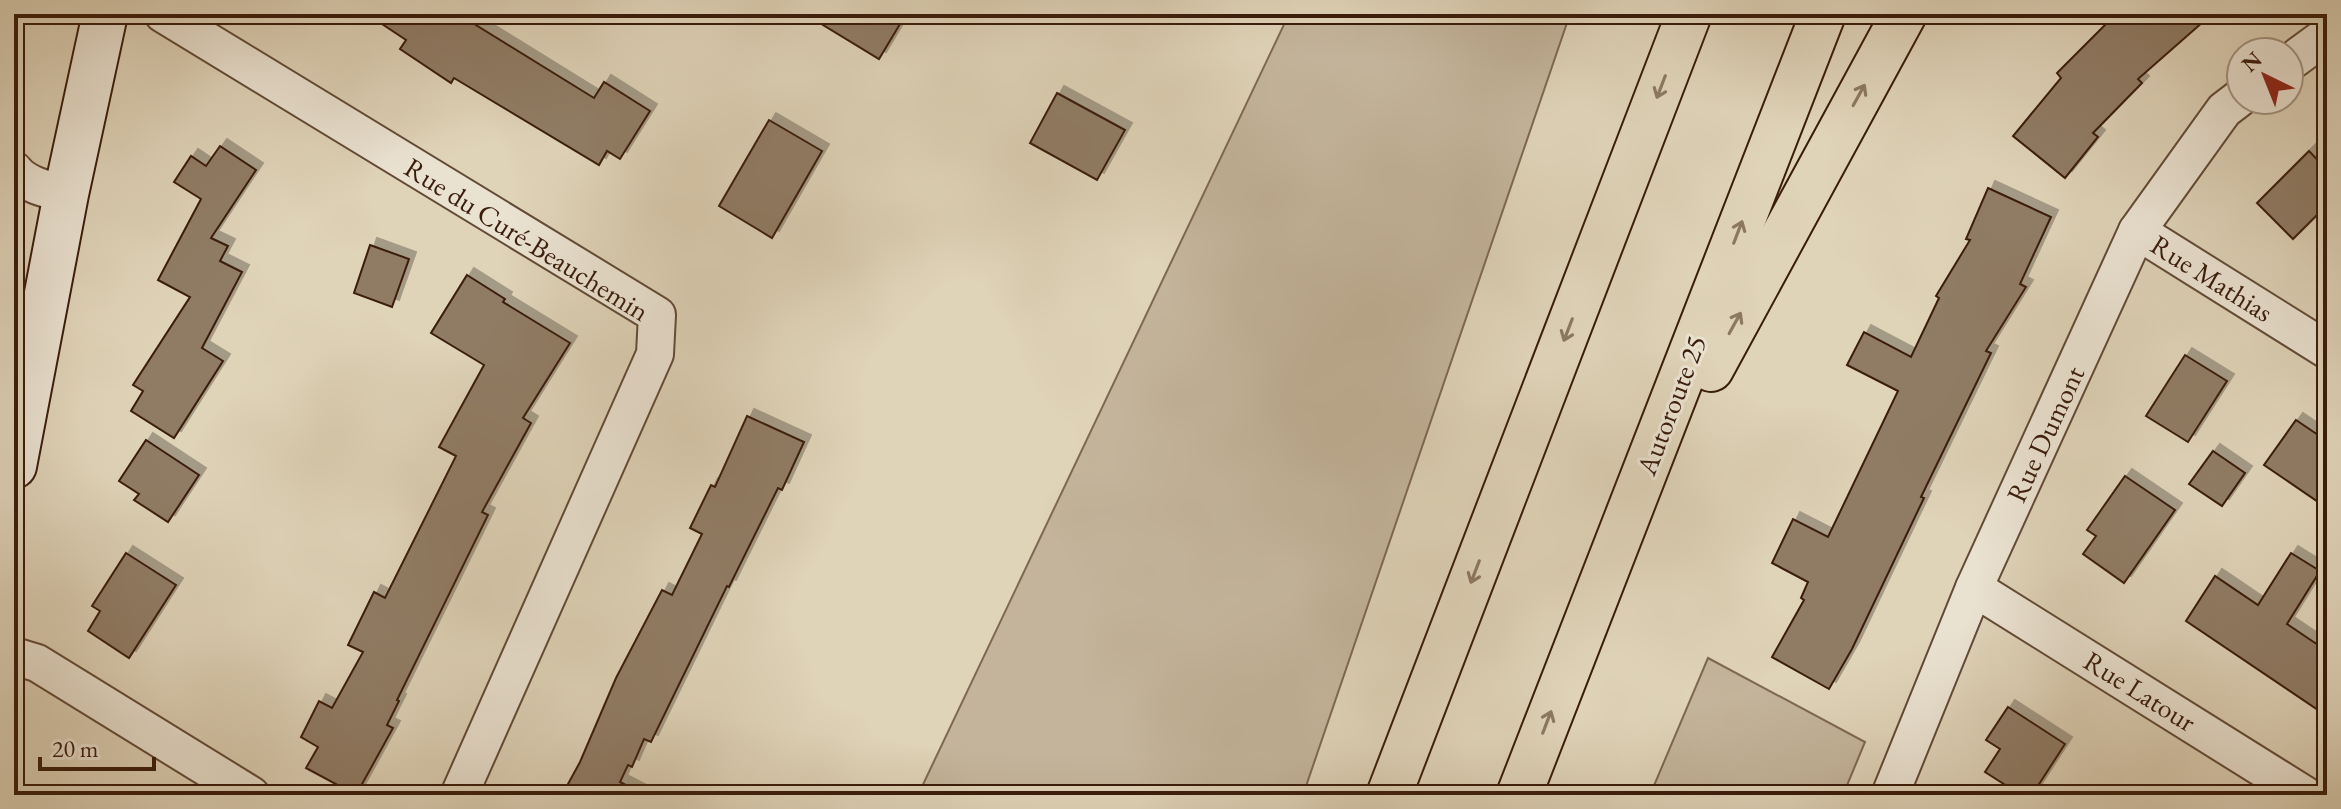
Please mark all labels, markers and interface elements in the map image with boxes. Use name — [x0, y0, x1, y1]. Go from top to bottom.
north arrow — [2225, 36, 2305, 116]
text: N — [2235, 45, 2268, 78]
one-way arrow — [1653, 74, 1667, 99]
one-way arrow — [1852, 84, 1868, 107]
street label: Rue du Curé-Beauchemin — [398, 149, 656, 329]
one-way arrow — [1732, 221, 1747, 245]
street label: Rue Mathias — [2144, 226, 2280, 330]
one-way arrow — [1728, 312, 1744, 336]
one-way arrow — [1560, 317, 1574, 341]
street label: Autoroute 25 — [1628, 330, 1714, 481]
street label: Rue Dumont — [1998, 360, 2092, 508]
one-way arrow — [1467, 559, 1481, 584]
street label: Rue Latour — [2077, 642, 2203, 740]
one-way arrow — [1541, 710, 1555, 735]
scale bar — [40, 721, 154, 771]
text: 20 m — [52, 733, 99, 764]

